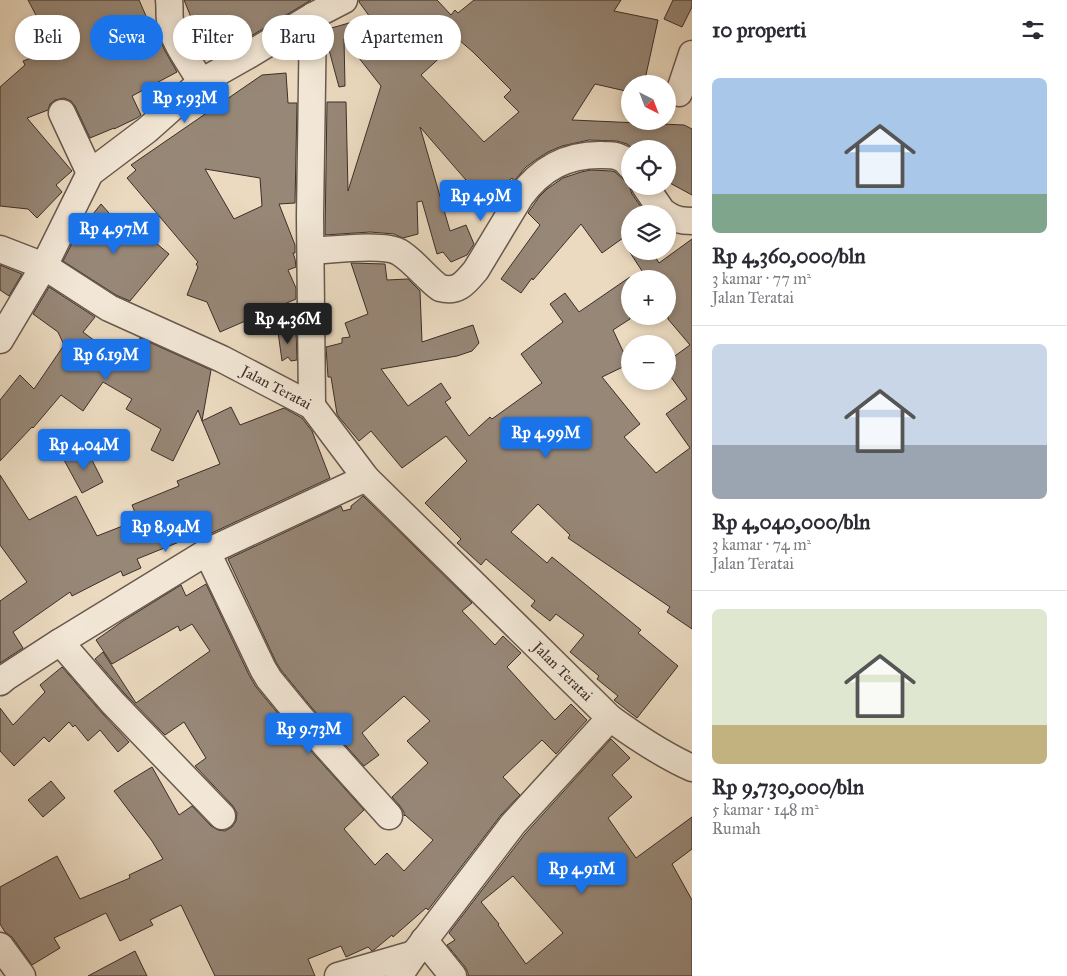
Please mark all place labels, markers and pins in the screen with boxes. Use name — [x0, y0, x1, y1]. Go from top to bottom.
pin: Rp 5.93M — [133, 82, 237, 124]
pin: Rp 4.9M — [435, 180, 527, 222]
pin: Rp 4.97M — [62, 212, 166, 255]
pin: Rp 4.36M — [236, 302, 340, 345]
pin: Rp 6.19M — [54, 338, 158, 381]
pin: Rp 4.99M — [494, 416, 598, 459]
pin: Rp 4.04M — [32, 428, 136, 471]
pin: Rp 8.94M — [114, 510, 218, 553]
pin: Rp 9.73M — [257, 712, 361, 755]
pin: Rp 4.91M — [530, 852, 634, 895]

